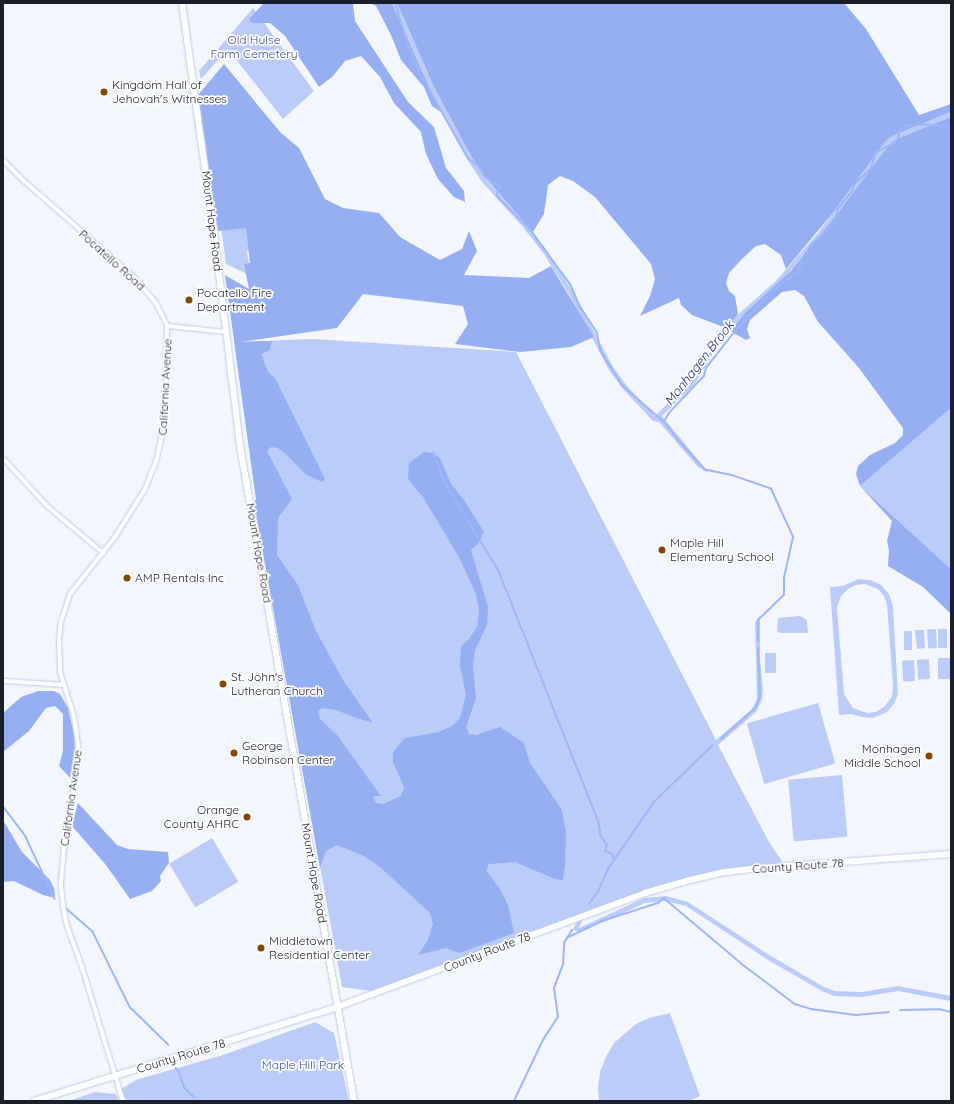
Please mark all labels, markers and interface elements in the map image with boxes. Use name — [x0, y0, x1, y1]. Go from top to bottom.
park label: Old Hulse Farm Cemetery — [210, 33, 298, 61]
place label: Kingdom Hall of Jehovah's Witnesses — [112, 78, 227, 106]
marker: Kingdom Hall of Jehovah's Witnesses — [99, 87, 109, 97]
street label: Mount Hope Road — [199, 170, 225, 272]
street label: Pocatello Road — [76, 226, 148, 294]
place label: Pocatello Fire Department — [197, 286, 272, 314]
marker: Pocatello Fire Department — [184, 295, 194, 305]
water label: Monhagen Brook — [661, 317, 737, 409]
street label: California Avenue — [155, 338, 175, 436]
street label: Mount Hope Road — [243, 502, 275, 604]
place label: Maple Hill Elementary School — [670, 536, 774, 564]
marker: Maple Hill Elementary School — [657, 545, 667, 555]
place label: AMP Rentals Inc — [135, 571, 224, 585]
marker: AMP Rentals Inc — [122, 573, 132, 583]
place label: St. John's Lutheran Church — [231, 670, 323, 698]
marker: St. John's Lutheran Church — [218, 679, 228, 689]
place label: George Robinson Center — [242, 739, 334, 767]
place label: Monhagen Middle School — [844, 742, 921, 770]
marker: George Robinson Center — [229, 748, 239, 758]
street label: California Avenue — [57, 749, 85, 847]
marker: Monhagen Middle School — [924, 751, 934, 761]
place label: Orange County AHRC — [164, 803, 239, 831]
marker: Orange County AHRC — [242, 812, 252, 822]
street label: Mount Hope Road — [298, 822, 330, 924]
street label: County Route 78 — [752, 856, 844, 876]
street label: County Route 78 — [442, 929, 532, 975]
place label: Middletown Residential Center — [269, 934, 370, 962]
marker: Middletown Residential Center — [256, 943, 266, 953]
street label: County Route 78 — [135, 1036, 227, 1076]
park label: Maple Hill Park — [262, 1058, 344, 1072]

